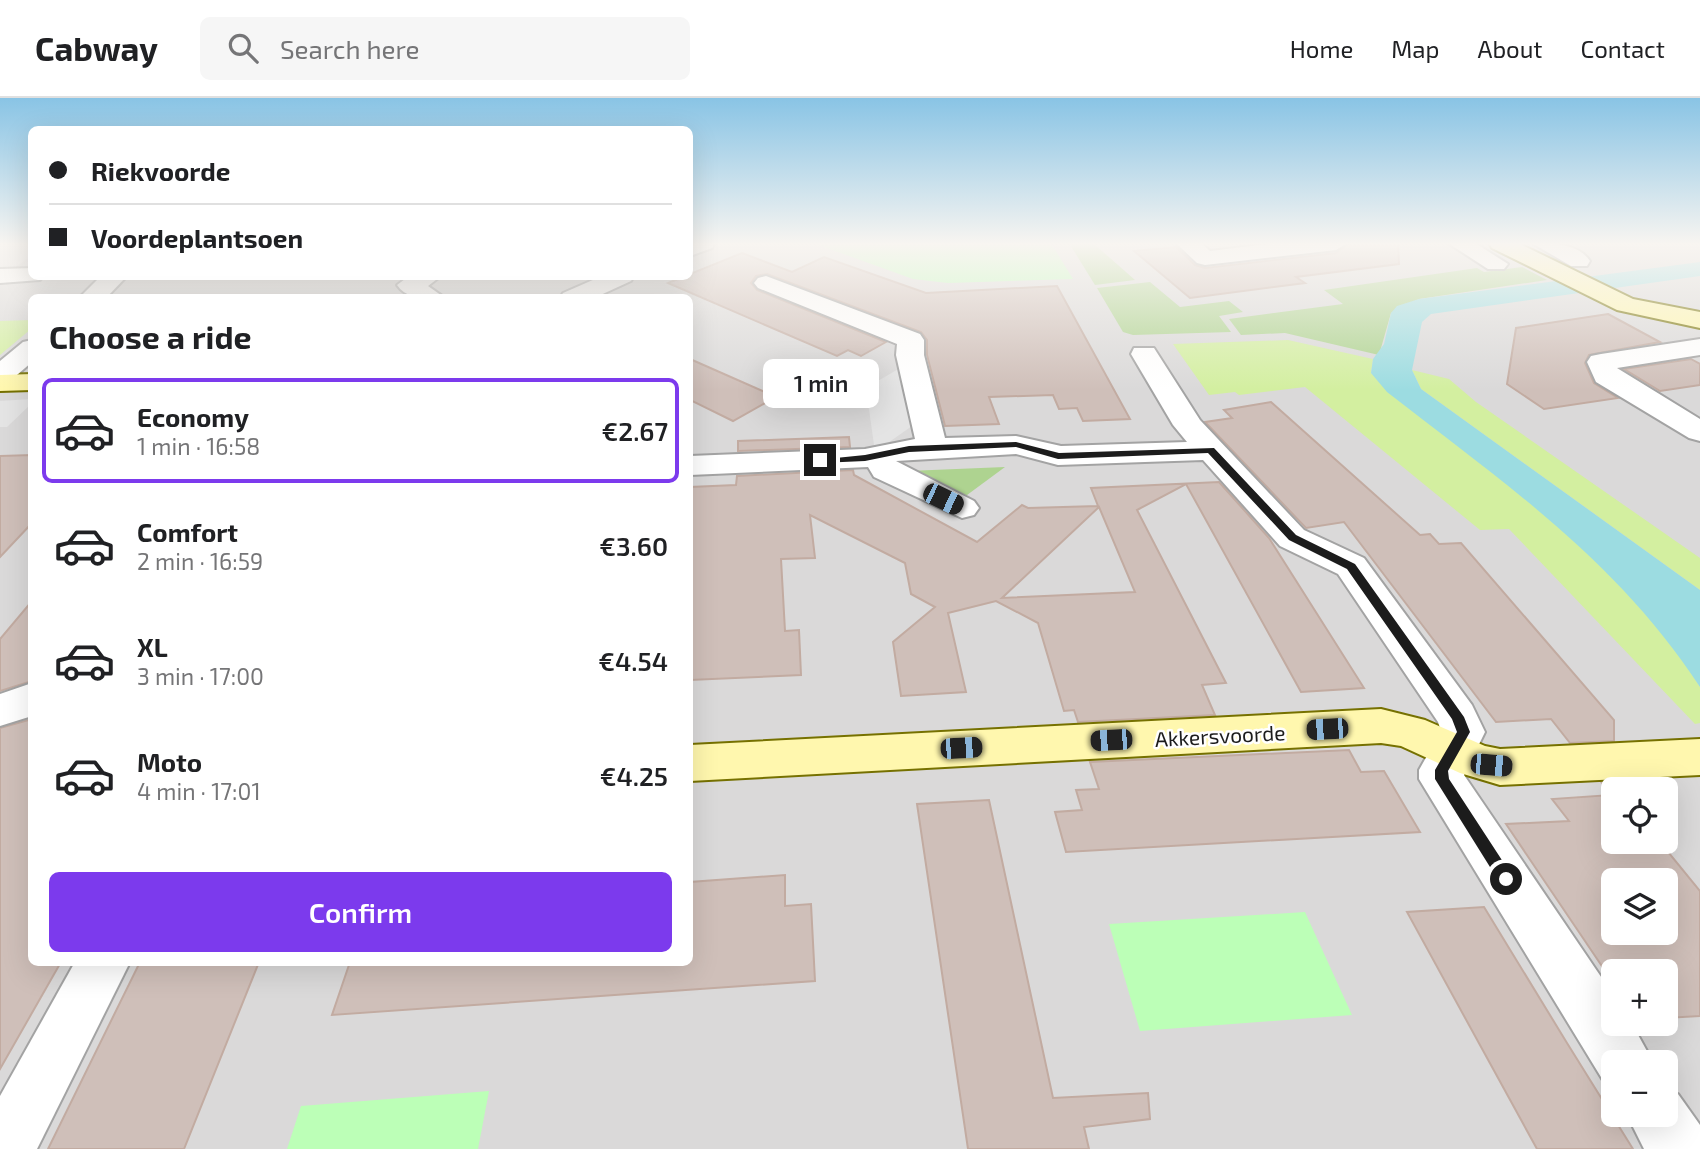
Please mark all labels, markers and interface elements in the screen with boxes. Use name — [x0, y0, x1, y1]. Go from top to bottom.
search box — [200, 17, 690, 80]
text: Cabway — [35, 28, 158, 68]
icon: search — [224, 29, 262, 67]
text: Search here — [280, 33, 420, 64]
text: Home — [1290, 34, 1353, 63]
text: Map — [1391, 34, 1439, 63]
text: About — [1477, 34, 1543, 63]
text: Contact — [1581, 34, 1665, 63]
text: Riekvoorde — [91, 155, 231, 186]
text: Voordeplantsoen — [91, 222, 303, 253]
text: Choose a ride — [49, 317, 252, 355]
callout: 1 min — [762, 358, 878, 408]
text: 1 min — [794, 369, 848, 397]
icon: car — [53, 399, 116, 462]
text: Economy — [137, 401, 249, 432]
text: €2.67 — [602, 415, 668, 446]
text: 1 min · 16:58 — [137, 432, 260, 460]
route end — [804, 444, 836, 476]
car — [920, 480, 967, 518]
icon: car — [53, 514, 116, 577]
text: Comfort — [137, 516, 238, 547]
text: €3.60 — [599, 530, 668, 561]
text: 2 min · 16:59 — [137, 547, 263, 575]
icon: car — [53, 629, 116, 692]
text: XL — [137, 631, 168, 662]
text: €4.54 — [598, 645, 668, 676]
text: 3 min · 17:00 — [137, 662, 264, 690]
car — [1306, 717, 1349, 741]
street label: Akkersvoorde — [1154, 719, 1286, 751]
car — [1090, 728, 1133, 752]
car — [940, 736, 983, 760]
icon: car — [53, 744, 116, 807]
text: Moto — [137, 746, 202, 777]
car — [1470, 753, 1513, 777]
text: €4.25 — [600, 760, 668, 791]
text: 4 min · 17:01 — [137, 777, 261, 805]
map controls — [1601, 777, 1678, 1127]
button: locate — [1601, 777, 1678, 854]
route start — [1490, 863, 1522, 895]
button: layers — [1601, 868, 1678, 945]
button: Confirm — [49, 872, 672, 952]
button: + — [1601, 959, 1678, 1036]
button: − — [1601, 1050, 1678, 1127]

